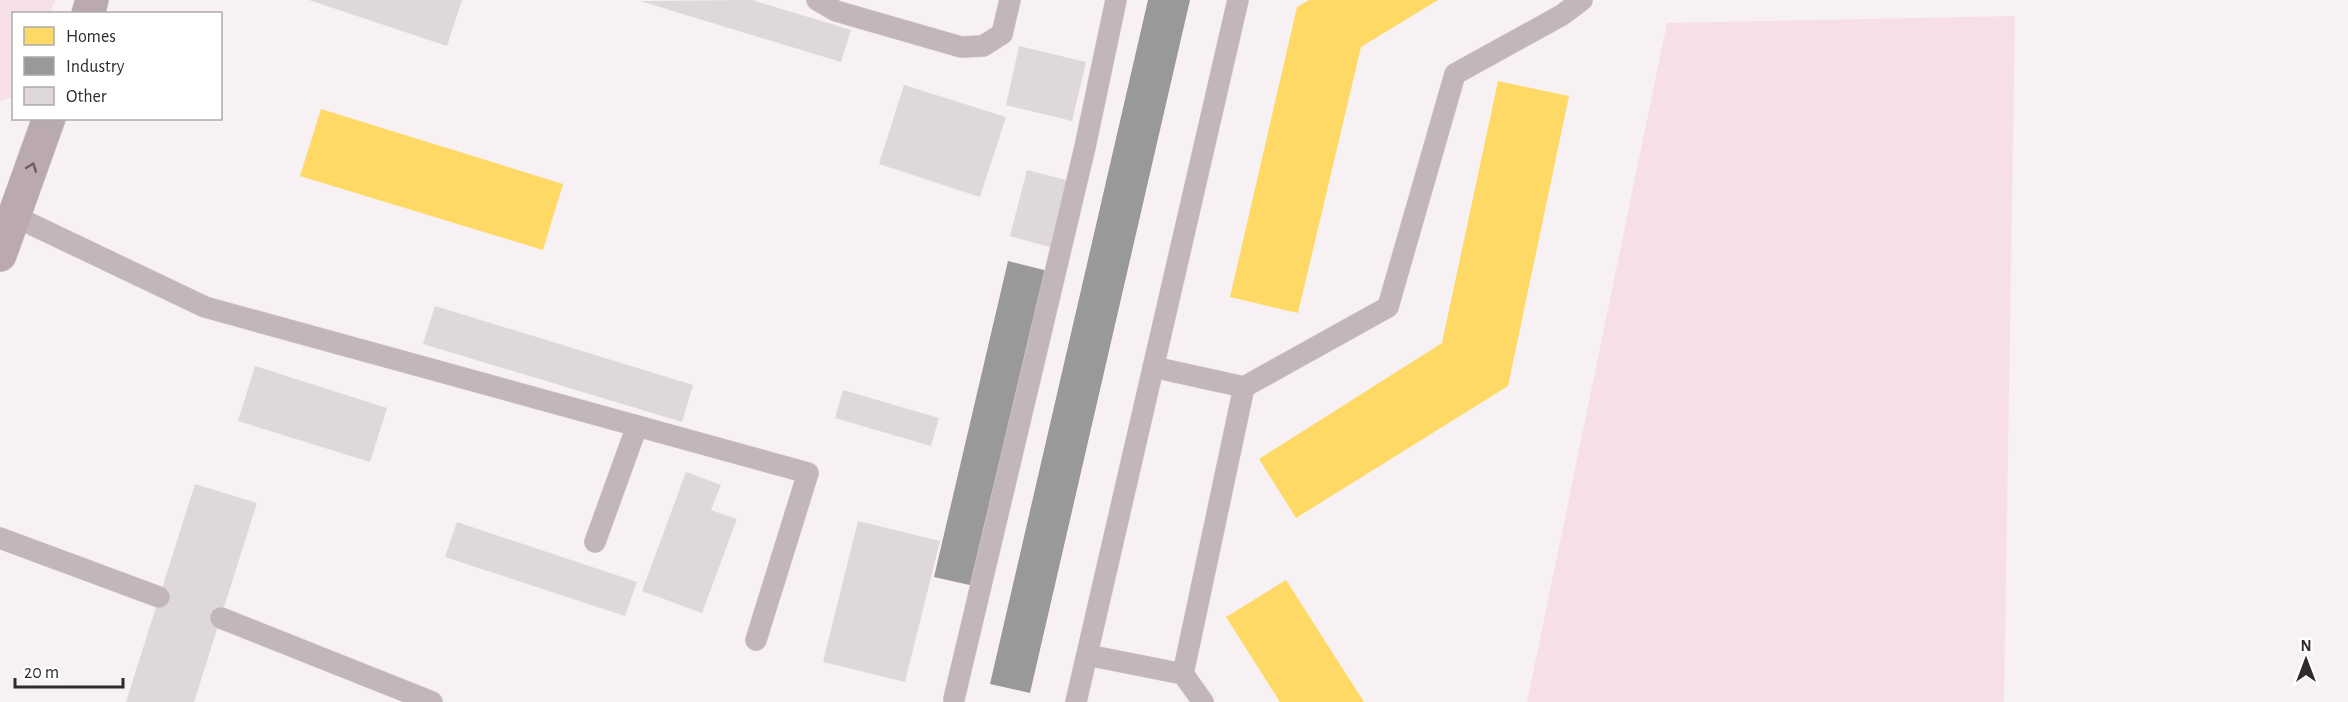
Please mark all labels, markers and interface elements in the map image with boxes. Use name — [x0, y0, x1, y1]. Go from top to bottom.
legend — [12, 12, 222, 120]
text: Homes — [66, 28, 116, 46]
text: Industry — [66, 58, 125, 76]
text: Other — [66, 88, 107, 106]
one-way arrow — [24, 163, 37, 173]
north arrow — [2276, 630, 2336, 690]
text: N — [2300, 638, 2312, 654]
scale bar — [15, 651, 123, 689]
text: 20 m — [24, 664, 59, 682]

